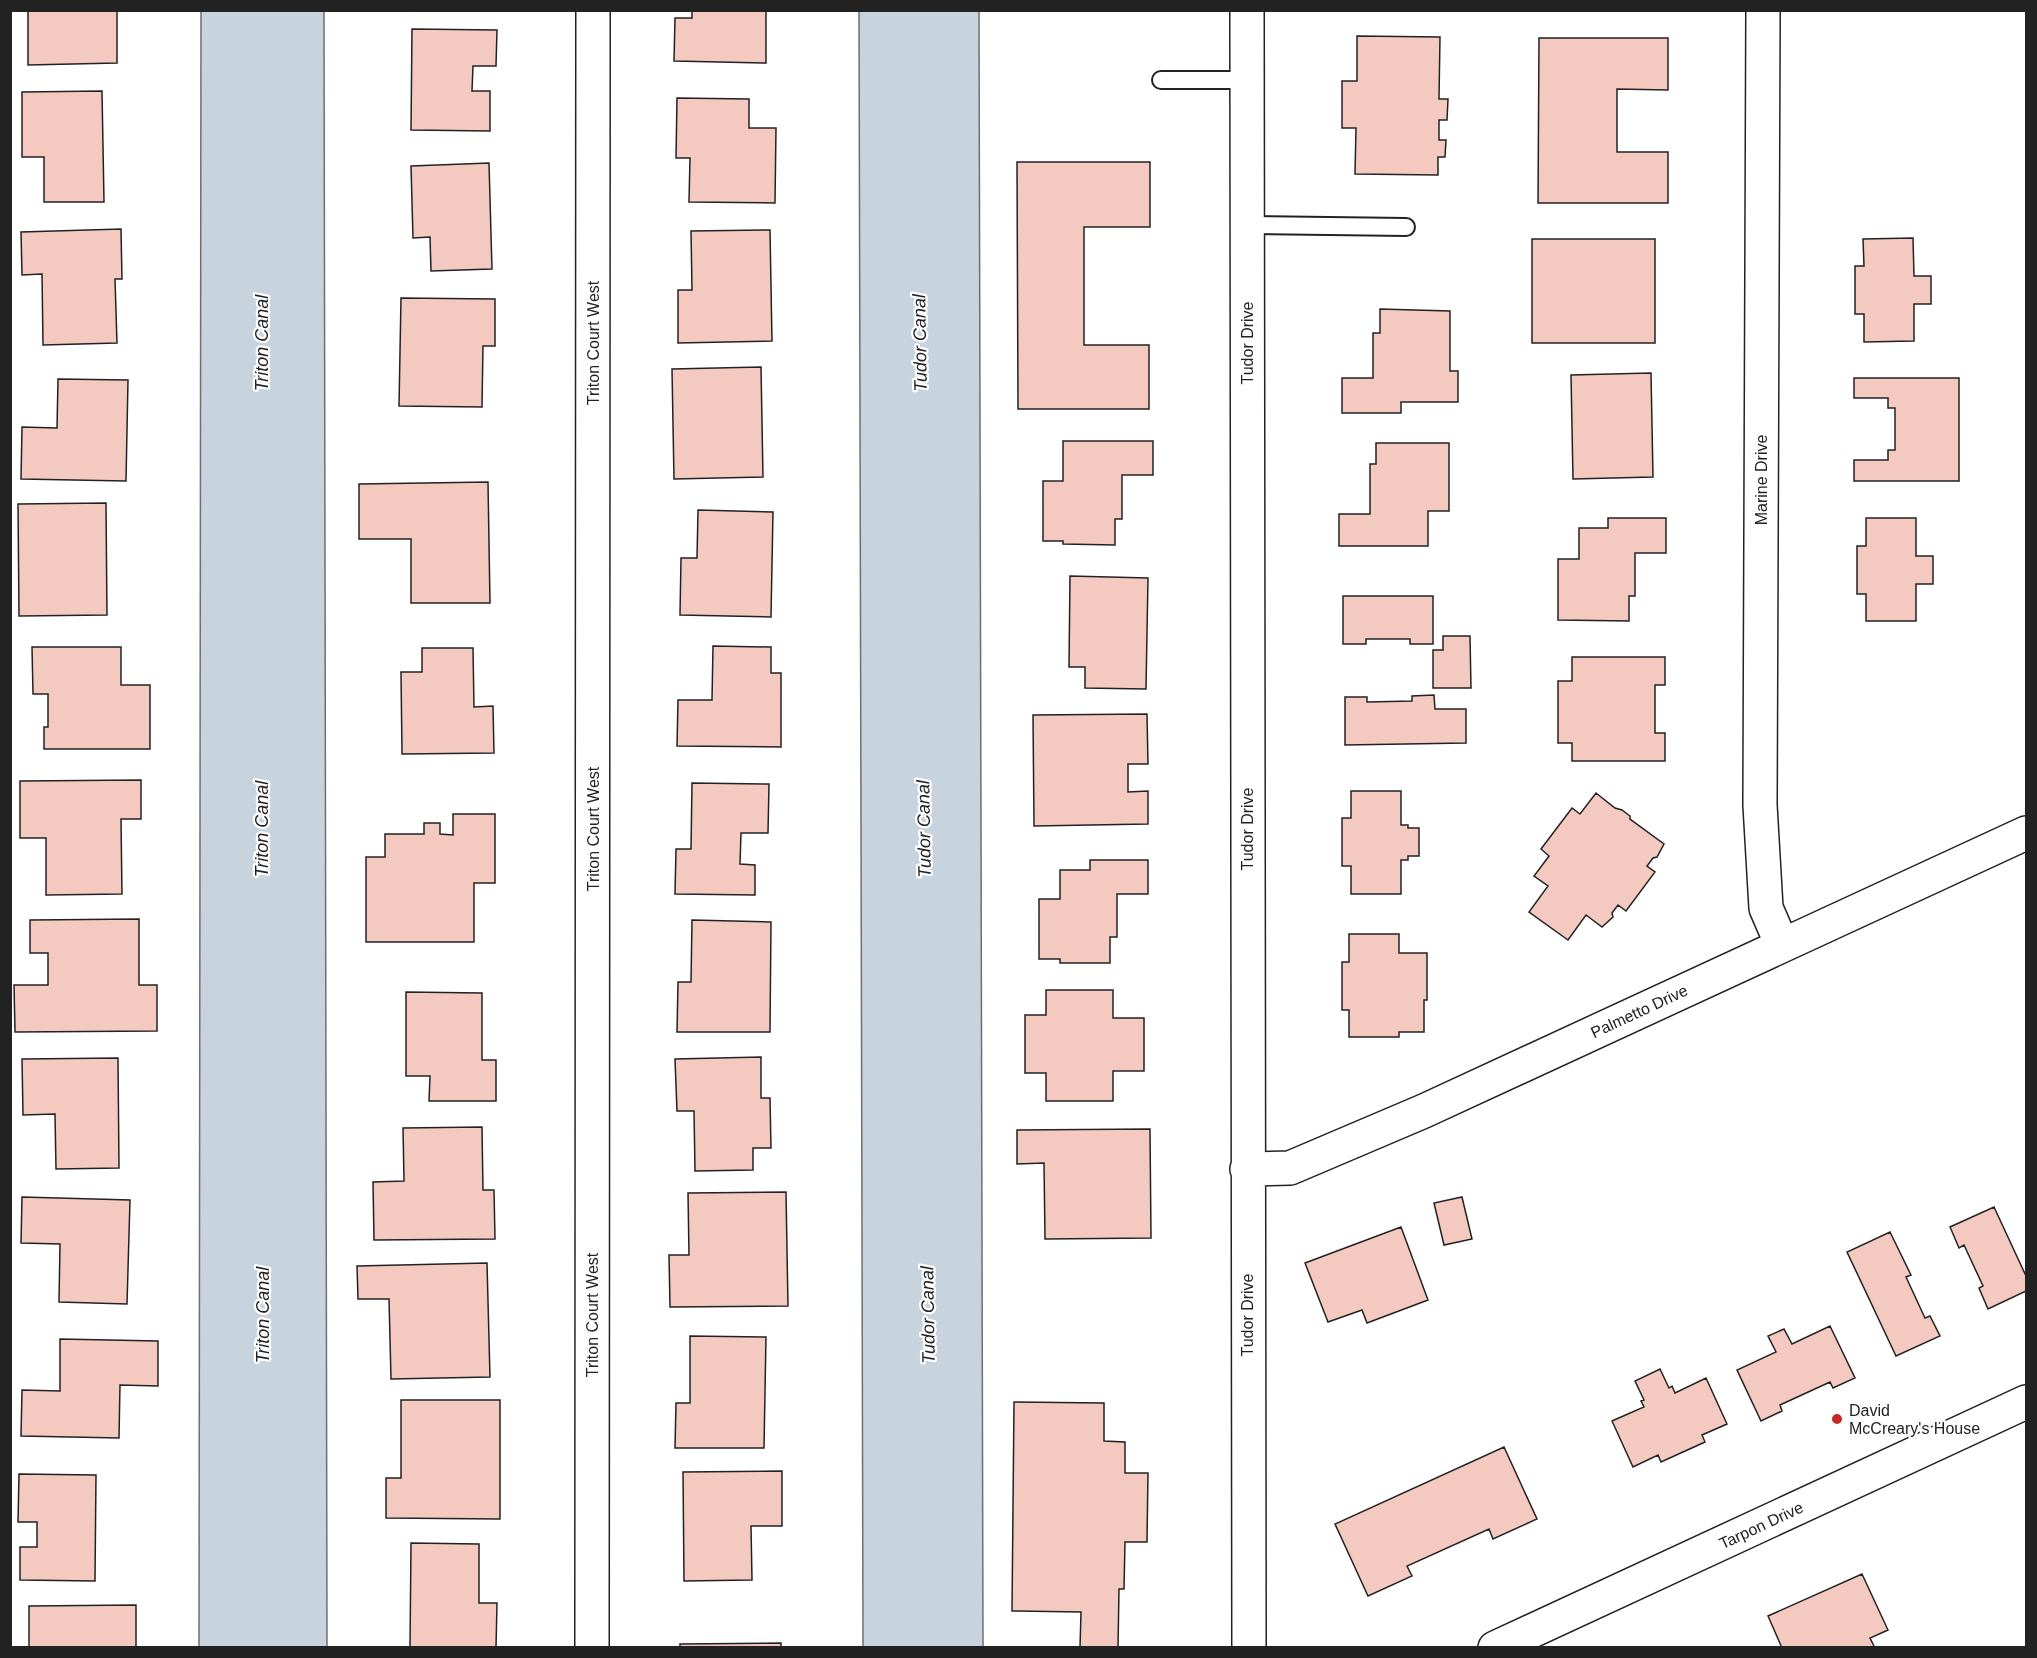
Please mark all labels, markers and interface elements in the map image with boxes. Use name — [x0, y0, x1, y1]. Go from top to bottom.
street label: Triton Court West — [585, 280, 602, 405]
water label: Tudor Canal — [909, 293, 931, 392]
water label: Triton Canal — [252, 294, 272, 391]
street label: Tudor Drive — [1239, 301, 1256, 384]
street label: Marine Drive — [1753, 435, 1770, 525]
street label: Triton Court West — [585, 766, 602, 891]
water label: Tudor Canal — [913, 779, 935, 878]
water label: Triton Canal — [252, 780, 272, 877]
street label: Tudor Drive — [1239, 787, 1256, 870]
street label: Palmetto Drive — [1588, 982, 1690, 1041]
street label: Triton Court West — [584, 1252, 601, 1377]
water label: Tudor Canal — [917, 1265, 939, 1364]
water label: Triton Canal — [253, 1266, 273, 1363]
street label: Tudor Drive — [1239, 1273, 1256, 1356]
place label: David McCreary's House — [1849, 1402, 1980, 1437]
marker: David McCreary's House — [1830, 1412, 1844, 1426]
street label: Tarpon Drive — [1717, 1499, 1806, 1552]

